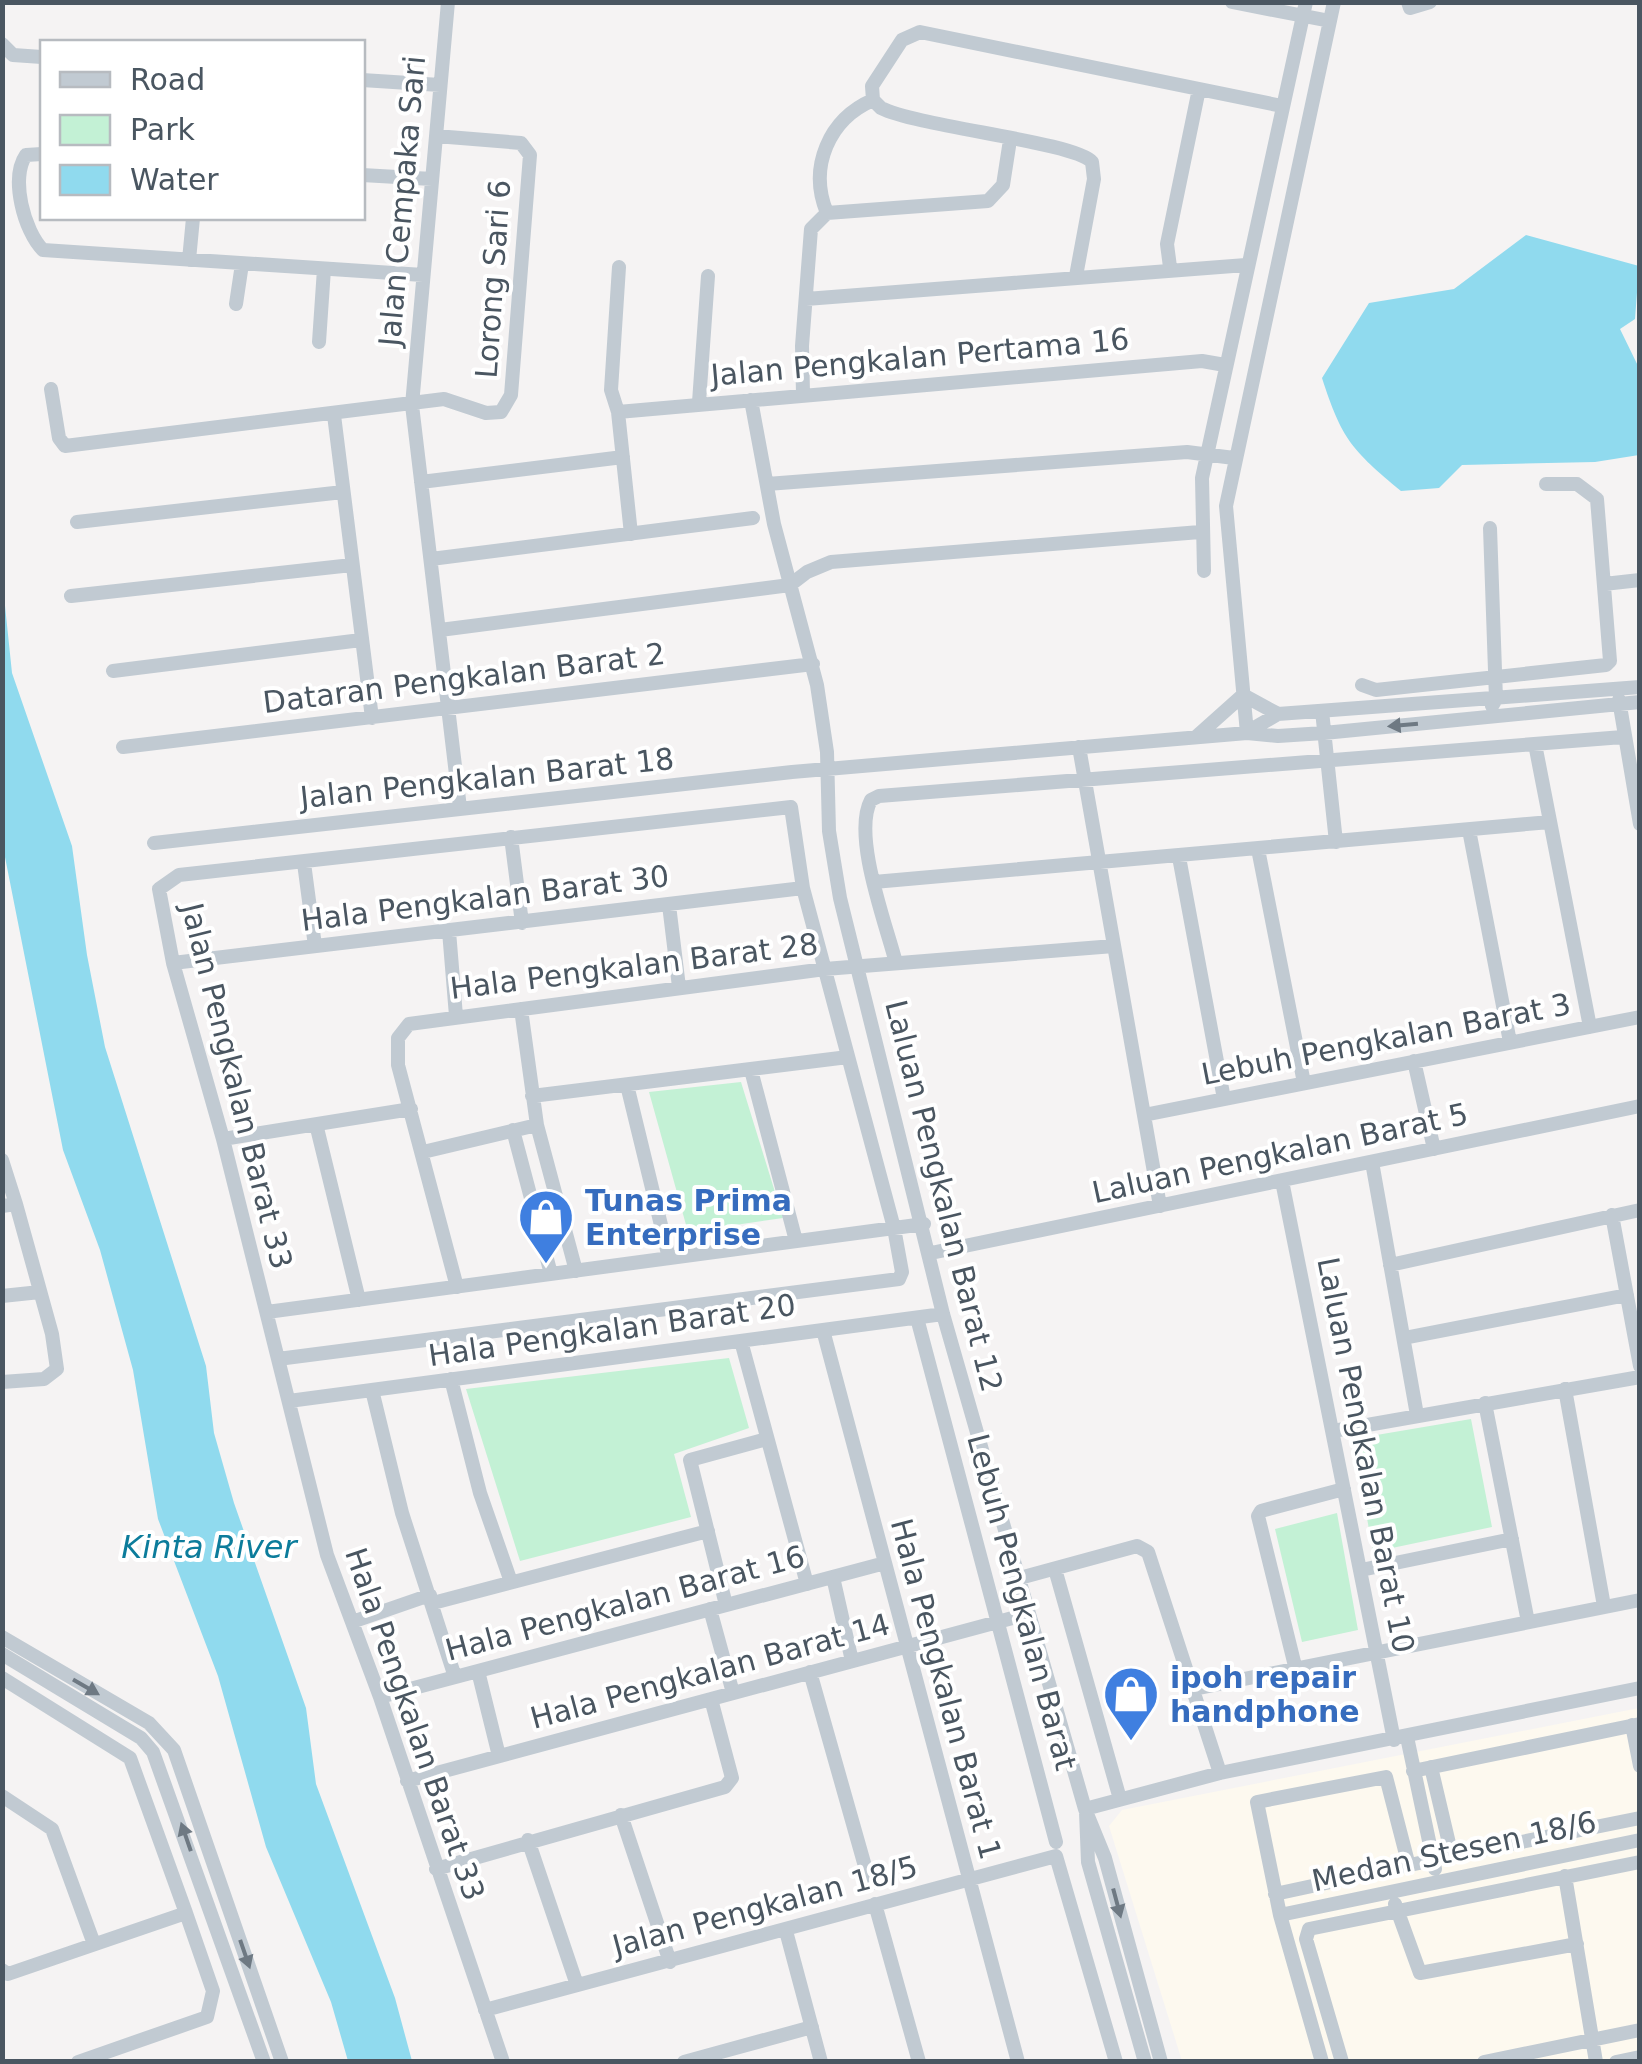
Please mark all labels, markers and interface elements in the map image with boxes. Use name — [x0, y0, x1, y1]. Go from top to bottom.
legend — [40, 40, 365, 220]
street label: Jalan Cempaka Sari — [372, 54, 432, 350]
text: Road — [130, 62, 205, 97]
text: Park — [130, 112, 195, 147]
text: Water — [130, 162, 219, 197]
street label: Lorong Sari 6 — [469, 179, 517, 379]
street label: Jalan Pengkalan Pertama 16 — [707, 321, 1131, 393]
street label: Dataran Pengkalan Barat 2 — [261, 636, 667, 720]
one-way arrow — [1387, 718, 1419, 734]
street label: Jalan Pengkalan Barat 18 — [296, 741, 676, 815]
street label: Hala Pengkalan Barat 30 — [299, 858, 671, 938]
street label: Jalan Pengkalan Barat 33 — [174, 898, 299, 1273]
street label: Hala Pengkalan Barat 28 — [448, 926, 820, 1006]
street label: Lebuh Pengkalan Barat 3 — [1198, 986, 1574, 1092]
street label: Laluan Pengkalan Barat 12 — [878, 996, 1010, 1396]
street label: Laluan Pengkalan Barat 5 — [1089, 1096, 1471, 1210]
place label: Tunas Prima Enterprise — [585, 1183, 792, 1252]
shop icon: Tunas Prima Enterprise — [516, 1187, 576, 1266]
street label: Laluan Pengkalan Barat 10 — [1310, 1254, 1422, 1656]
street label: Hala Pengkalan Barat 20 — [426, 1287, 798, 1373]
street label: Lebuh Pengkalan Barat — [960, 1430, 1084, 1774]
street label: Hala Pengkalan Barat 1 — [884, 1515, 1008, 1863]
water label: Kinta River — [121, 1528, 299, 1566]
street label: Hala Pengkalan Barat 16 — [442, 1538, 808, 1668]
street label: Hala Pengkalan Barat 33 — [338, 1543, 492, 1905]
street label: Hala Pengkalan Barat 14 — [527, 1606, 893, 1736]
place label: ipoh repair handphone — [1170, 1660, 1360, 1729]
shop icon: ipoh repair handphone — [1101, 1664, 1161, 1743]
one-way arrow — [72, 1678, 100, 1695]
street label: Medan Stesen 18/6 — [1309, 1804, 1599, 1898]
one-way arrow — [177, 1822, 192, 1852]
street label: Jalan Pengkalan 18/5 — [607, 1848, 921, 1964]
one-way arrow — [1110, 1888, 1126, 1919]
one-way arrow — [238, 1939, 253, 1969]

